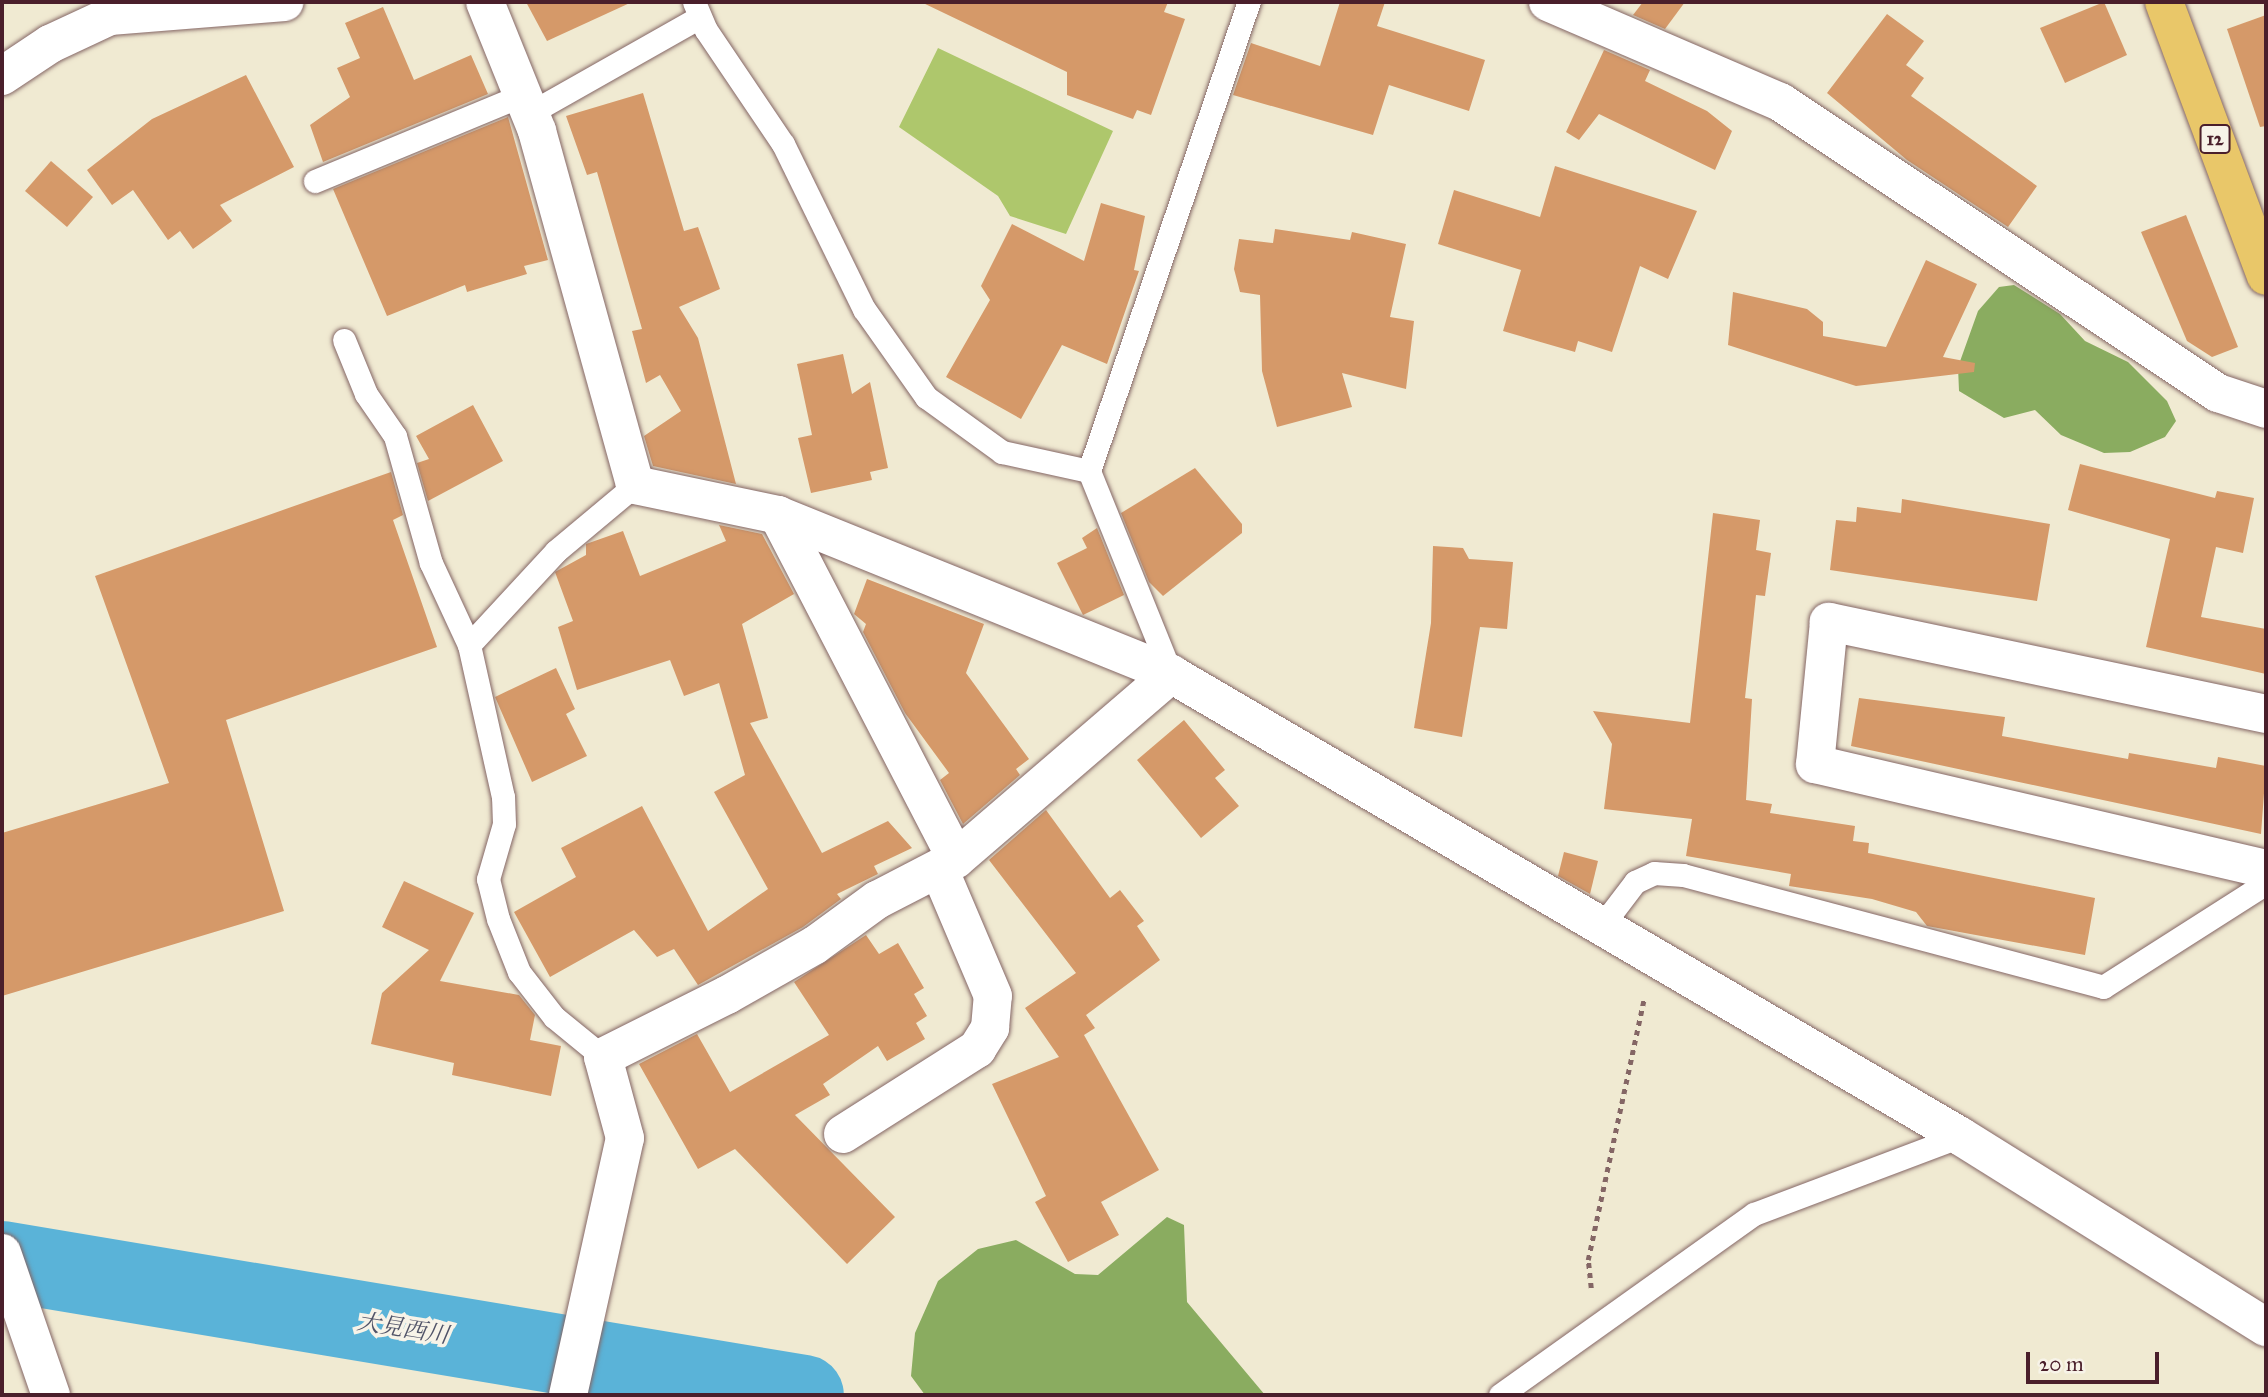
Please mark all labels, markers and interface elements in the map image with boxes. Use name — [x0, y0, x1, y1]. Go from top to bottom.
road number: 12 — [2199, 124, 2231, 154]
water label: 大見西川 — [355, 1307, 451, 1349]
scale bar — [2030, 1338, 2163, 1382]
text: 20 m — [2039, 1351, 2084, 1377]

